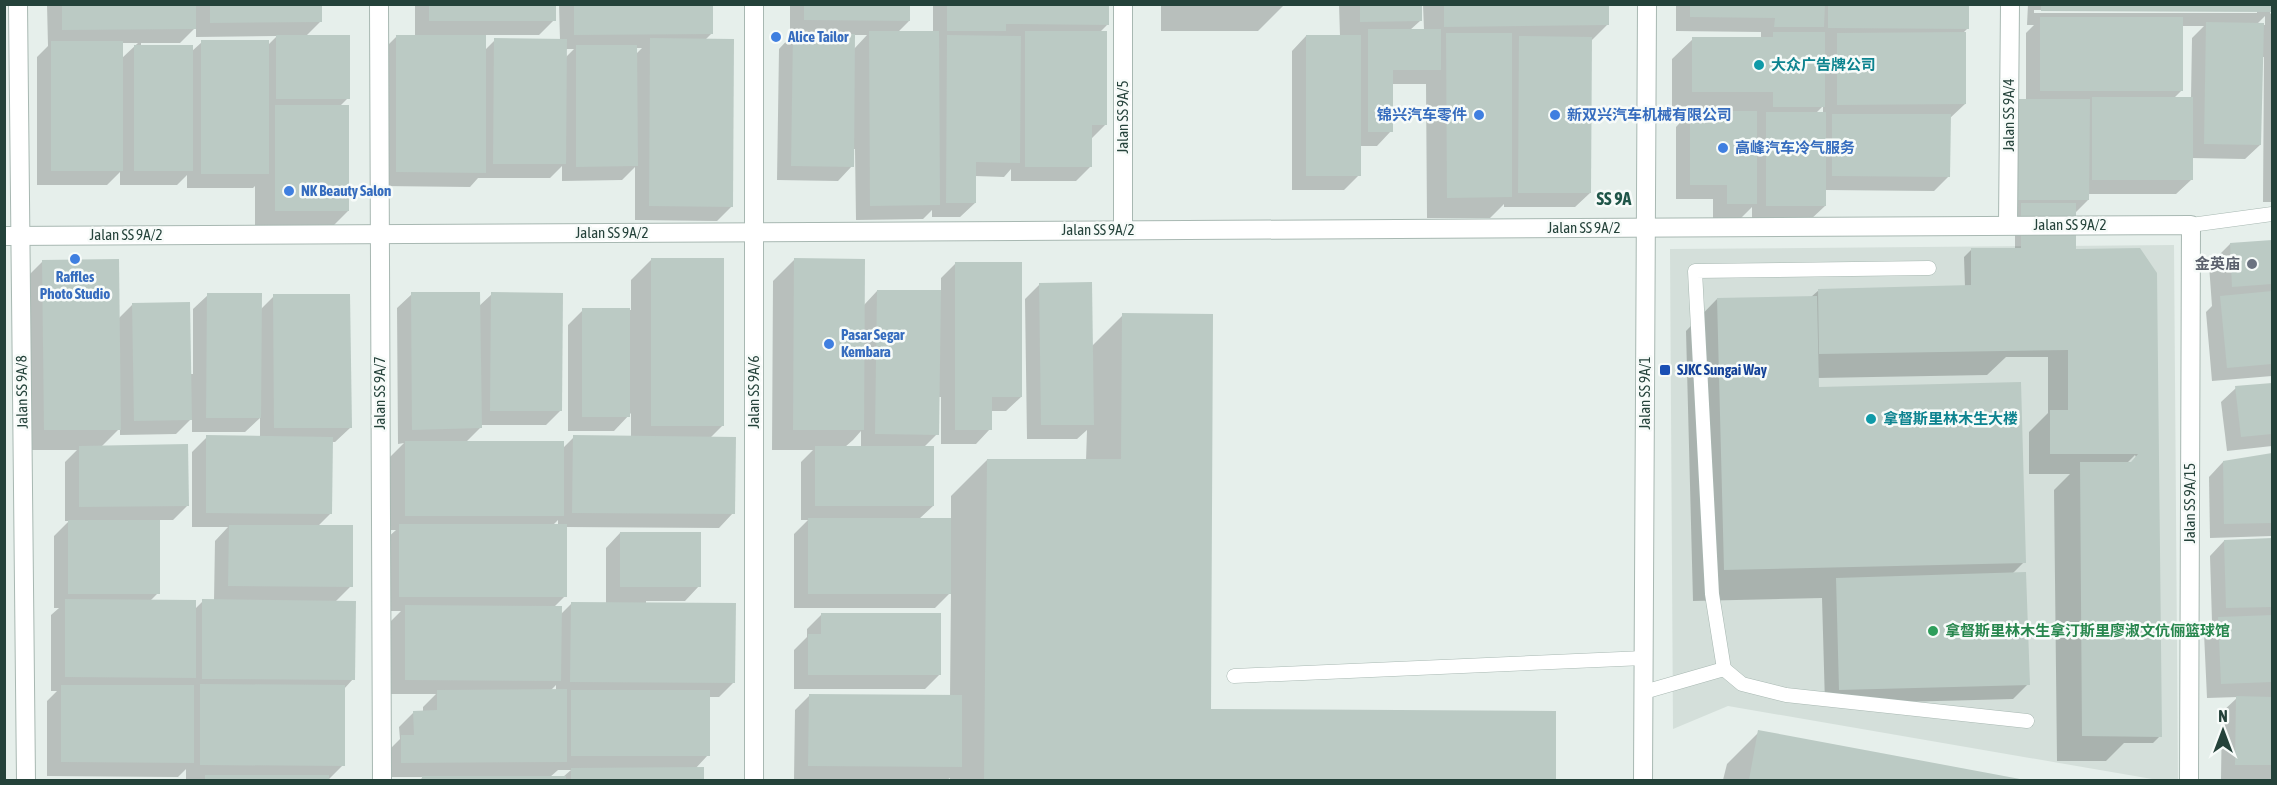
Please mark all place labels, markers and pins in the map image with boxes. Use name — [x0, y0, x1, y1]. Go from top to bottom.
place label: Alice Tailor — [787, 28, 849, 45]
marker: Alice Tailor — [769, 30, 783, 44]
place label: 大众广告牌公司 — [1771, 56, 1876, 73]
marker: 大众广告牌公司 — [1752, 58, 1766, 72]
place label: 锦兴汽车零件 — [1377, 106, 1467, 123]
place label: 新双兴汽车机械有限公司 — [1567, 106, 1732, 123]
marker: 锦兴汽车零件 — [1472, 108, 1486, 122]
marker: 新双兴汽车机械有限公司 — [1548, 108, 1562, 122]
place label: 高峰汽车冷气服务 — [1735, 139, 1855, 156]
marker: 高峰汽车冷气服务 — [1716, 141, 1730, 155]
place label: NK Beauty Salon — [301, 182, 391, 199]
marker: NK Beauty Salon — [282, 184, 296, 198]
marker: Raffles Photo Studio — [68, 252, 82, 266]
place label: 金英庙 — [2195, 255, 2240, 272]
marker: 金英庙 — [2245, 257, 2259, 271]
place label: Raffles Photo Studio — [40, 268, 110, 302]
place label: Pasar Segar Kembara — [841, 326, 905, 360]
marker: Pasar Segar Kembara — [822, 337, 836, 351]
place label: SJKC Sungai Way — [1677, 361, 1768, 378]
marker: SJKC Sungai Way — [1658, 363, 1672, 377]
place label: 拿督斯里林木生大楼 — [1883, 410, 2018, 427]
marker: 拿督斯里林木生大楼 — [1864, 412, 1878, 426]
place label: 拿督斯里林木生拿汀斯里廖淑文伉俪篮球馆 — [1945, 622, 2230, 639]
marker: 拿督斯里林木生拿汀斯里廖淑文伉俪篮球馆 — [1926, 624, 1940, 638]

